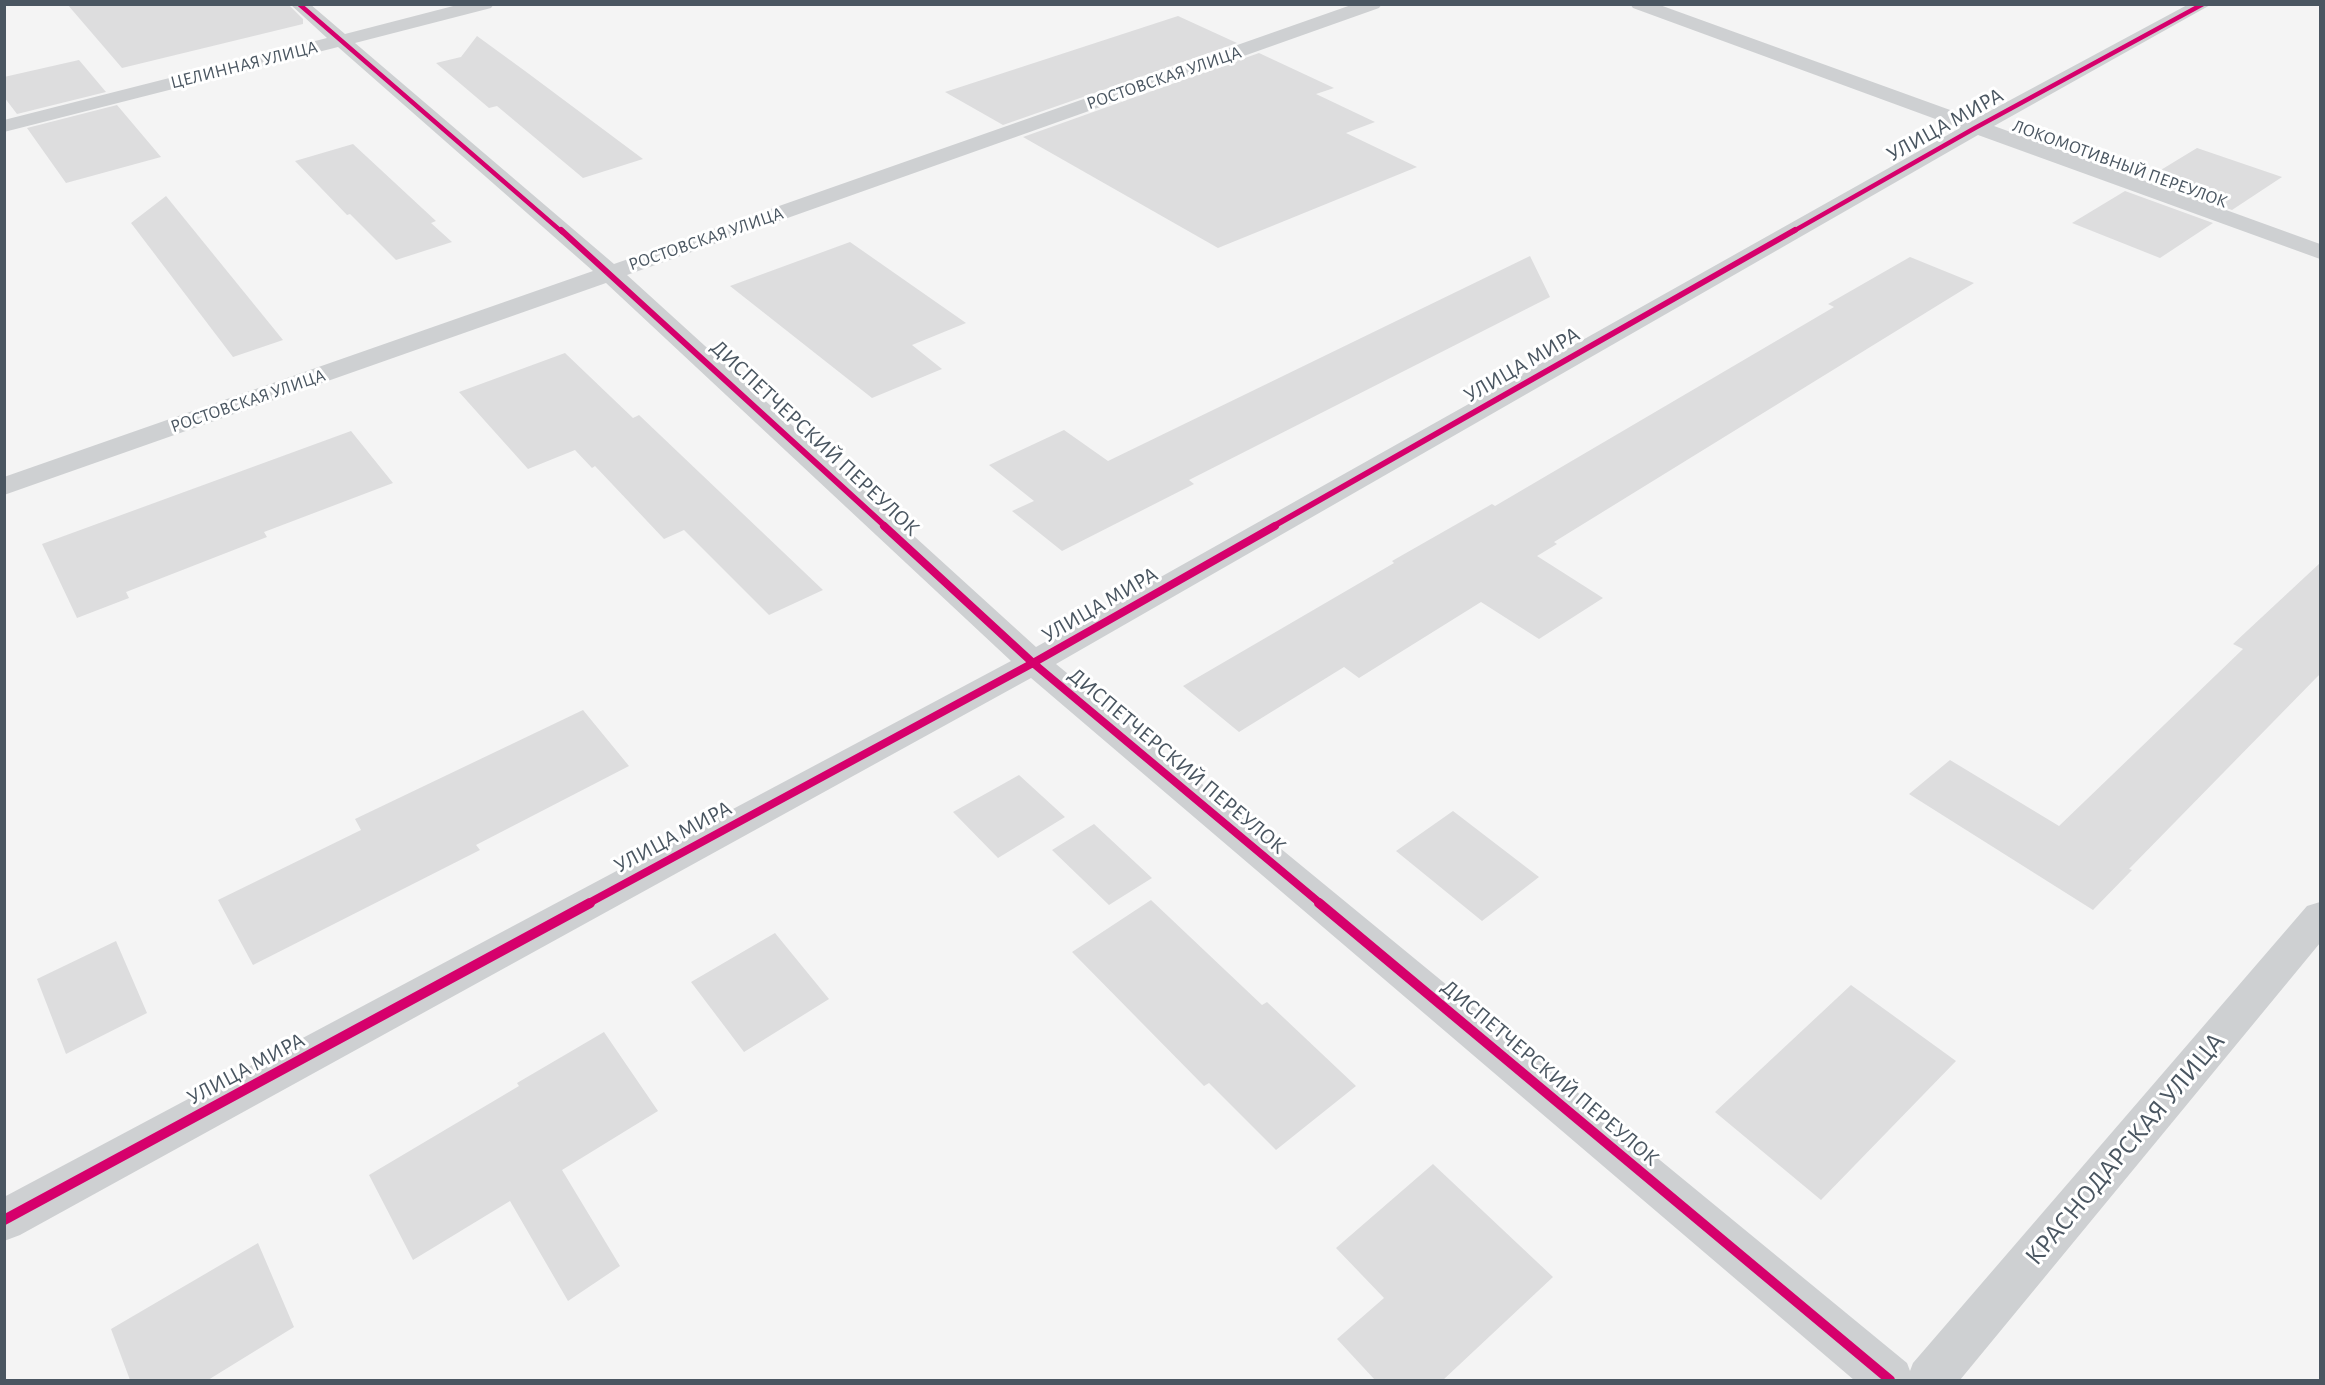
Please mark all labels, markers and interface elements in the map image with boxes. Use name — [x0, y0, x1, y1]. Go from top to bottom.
street label: ЦЕЛИННАЯ УЛИЦА — [168, 36, 320, 94]
street label: РОСТОВСКАЯ УЛИЦА — [1084, 41, 1244, 115]
street label: УЛИЦА МИРА — [1882, 82, 2008, 168]
street label: ЛОКОМОТИВНЫЙ ПЕРЕУЛОК — [2010, 115, 2230, 213]
street label: РОСТОВСКАЯ УЛИЦА — [626, 202, 786, 276]
street label: УЛИЦА МИРА — [1459, 321, 1585, 409]
street label: ДИСПЕТЧЕРСКИЙ ПЕРЕУЛОК — [705, 334, 925, 542]
street label: РОСТОВСКАЯ УЛИЦА — [168, 364, 328, 438]
street label: УЛИЦА МИРА — [1037, 561, 1163, 649]
street label: ДИСПЕТЧЕРСКИЙ ПЕРЕУЛОК — [1063, 662, 1291, 860]
street label: УЛИЦА МИРА — [610, 795, 736, 879]
street label: ДИСПЕТЧЕРСКИЙ ПЕРЕУЛОК — [1436, 974, 1664, 1172]
street label: КРАСНОДАРСКАЯ УЛИЦА — [2018, 1026, 2232, 1272]
street label: УЛИЦА МИРА — [183, 1027, 309, 1111]

